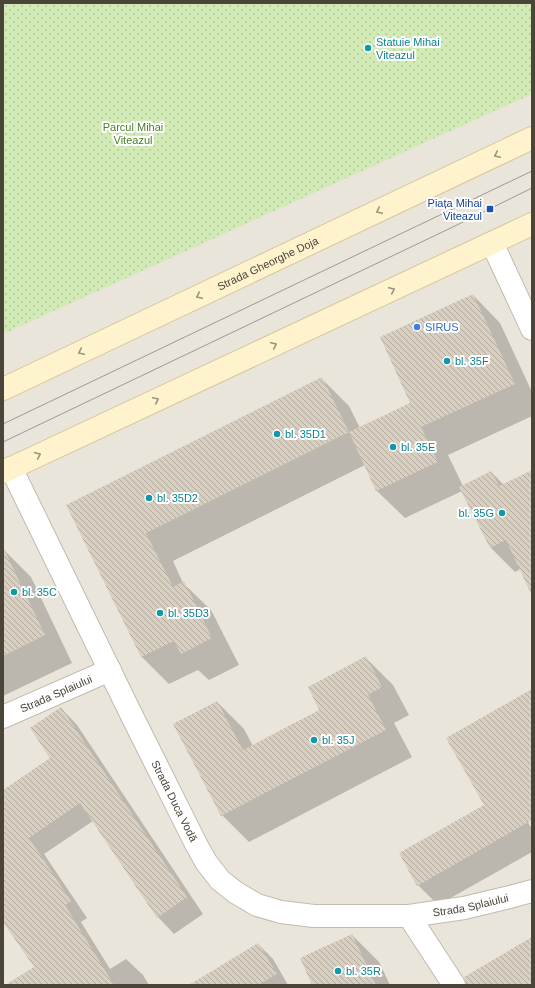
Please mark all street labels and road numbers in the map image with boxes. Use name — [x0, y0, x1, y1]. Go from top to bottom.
street label: Strada Gheorghe Doja — [215, 234, 321, 292]
street label: Strada Splaiului — [18, 673, 94, 715]
street label: Strada Duca Vodă — [149, 758, 200, 844]
street label: Strada Splaiului — [432, 892, 510, 918]

